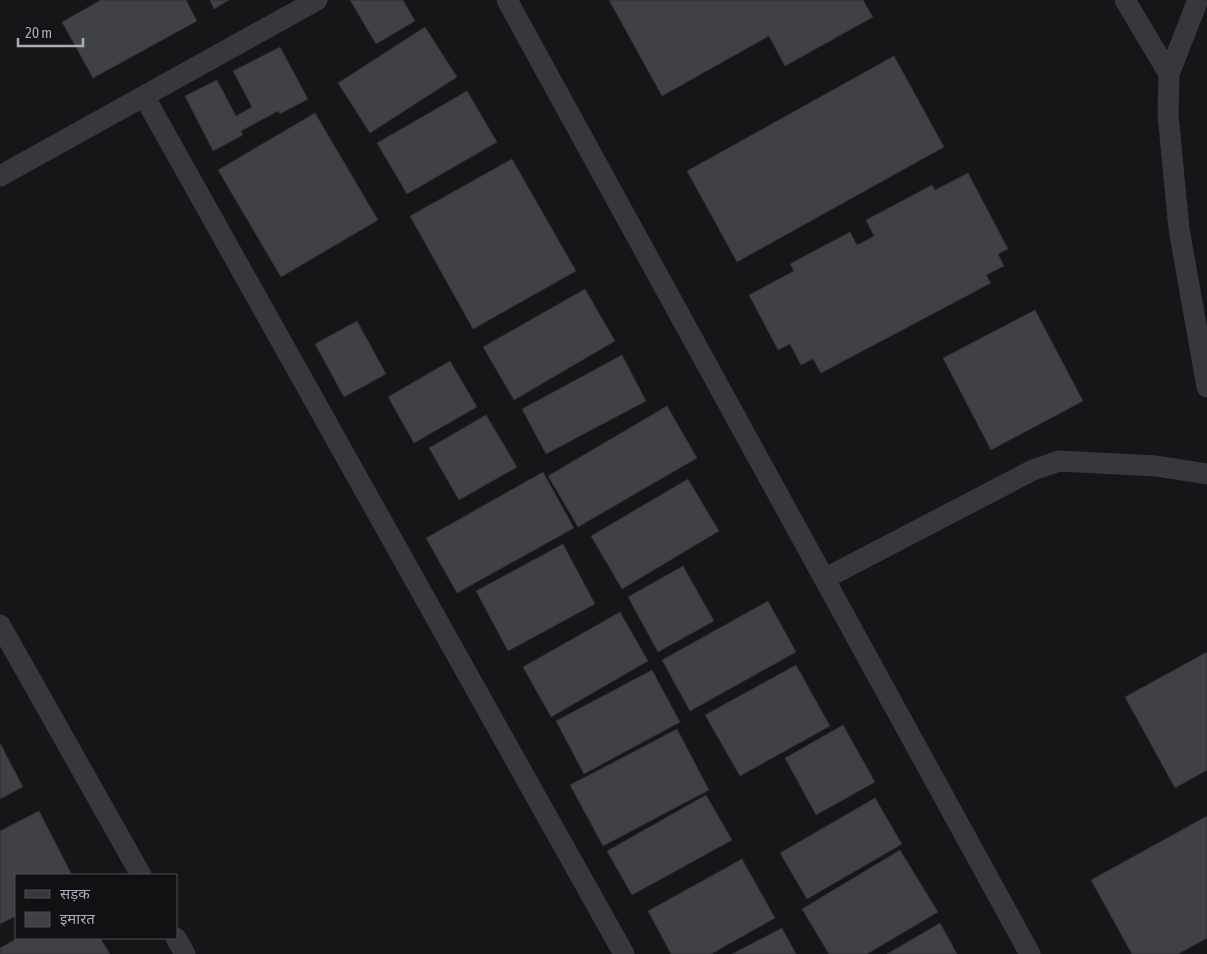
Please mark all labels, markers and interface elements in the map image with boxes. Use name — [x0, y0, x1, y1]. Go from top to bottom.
scale bar — [18, 15, 82, 47]
text: 20 m — [25, 24, 52, 41]
legend — [15, 874, 178, 939]
text: सड़क — [60, 885, 90, 902]
text: इमारत — [60, 910, 95, 927]

